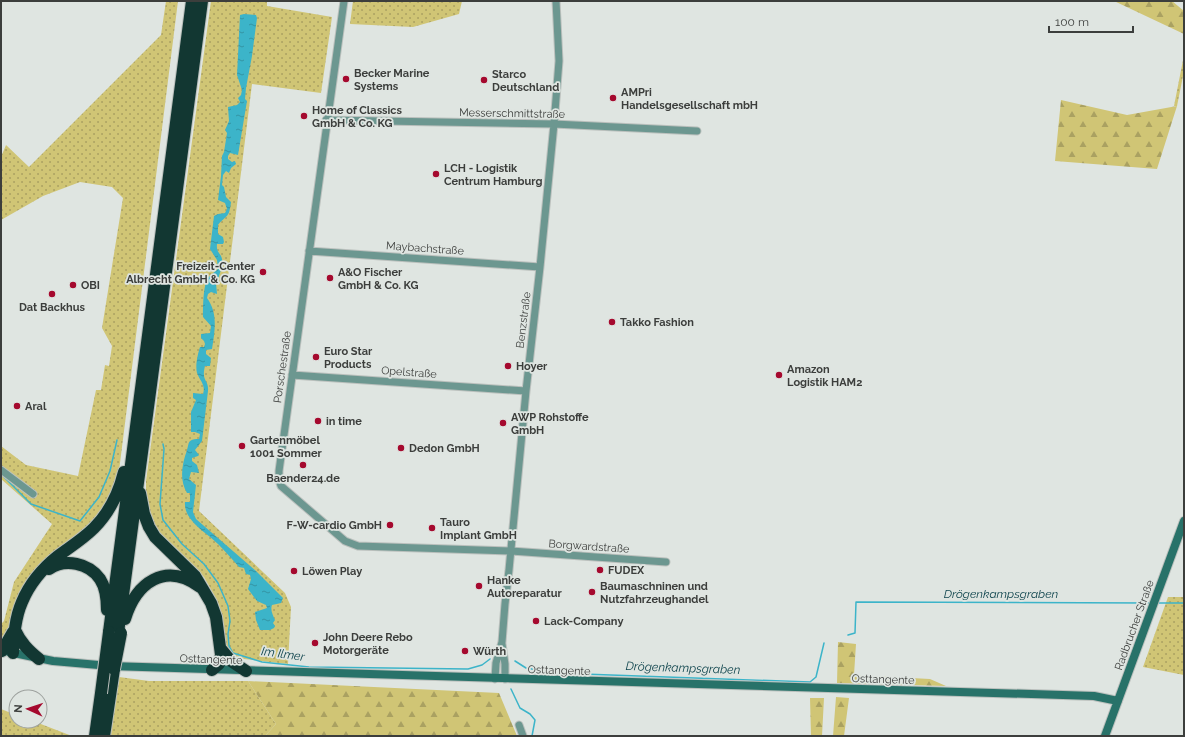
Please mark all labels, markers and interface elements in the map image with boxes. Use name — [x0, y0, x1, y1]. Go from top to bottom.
scale bar — [1049, 8, 1133, 34]
text: 100 m — [1055, 15, 1089, 29]
place label: Becker Marine Systems — [354, 67, 430, 93]
place label: Starco Deutschland — [492, 68, 559, 94]
marker: Becker Marine Systems — [341, 74, 351, 84]
marker: Starco Deutschland — [479, 75, 489, 85]
place label: AMPri Handelsgesellschaft mbH — [621, 86, 758, 112]
marker: AMPri Handelsgesellschaft mbH — [608, 93, 618, 103]
place label: Home of Classics GmbH & Co. KG — [312, 104, 403, 130]
street label: Messerschmittstraße — [459, 106, 566, 121]
marker: Home of Classics GmbH & Co. KG — [299, 111, 309, 121]
place label: LCH - Logistik Centrum Hamburg — [444, 162, 543, 188]
marker: LCH - Logistik Centrum Hamburg — [431, 169, 441, 179]
street label: Maybachstraße — [386, 239, 465, 258]
place label: Freizeit-Center Albrecht GmbH & Co. KG — [126, 260, 256, 286]
place label: A&O Fischer GmbH & Co. KG — [338, 266, 418, 292]
marker: Freizeit-Center Albrecht GmbH & Co. KG — [258, 267, 268, 277]
marker: A&O Fischer GmbH & Co. KG — [325, 273, 335, 283]
place label: OBI — [81, 279, 100, 292]
marker: OBI — [68, 280, 78, 290]
marker: Dat Backhus — [47, 289, 57, 299]
street label: Benzstraße — [514, 290, 533, 349]
place label: Dat Backhus — [19, 301, 86, 314]
place label: Takko Fashion — [620, 316, 694, 329]
marker: Takko Fashion — [607, 317, 617, 327]
street label: Porschestraße — [271, 330, 294, 404]
place label: Euro Star Products — [324, 345, 373, 371]
marker: Euro Star Products — [311, 352, 321, 362]
place label: Hoyer — [516, 360, 548, 373]
marker: Hoyer — [503, 361, 513, 371]
place label: Amazon Logistik HAM2 — [787, 363, 862, 389]
street label: Opelstraße — [381, 364, 438, 381]
marker: Amazon Logistik HAM2 — [774, 370, 784, 380]
place label: Aral — [25, 400, 47, 413]
marker: Aral — [12, 401, 22, 411]
place label: AWP Rohstoffe GmbH — [511, 411, 589, 437]
place label: in time — [326, 415, 362, 428]
marker: in time — [313, 416, 323, 426]
marker: AWP Rohstoffe GmbH — [498, 418, 508, 428]
place label: Gartenmöbel 1001 Sommer — [250, 434, 322, 460]
marker: Gartenmöbel 1001 Sommer — [237, 441, 247, 451]
place label: Dedon GmbH — [409, 442, 480, 455]
marker: Dedon GmbH — [396, 443, 406, 453]
marker: Baender24.de — [298, 460, 308, 470]
place label: Baender24.de — [266, 472, 340, 485]
place label: Tauro Implant GmbH — [440, 516, 517, 542]
place label: F-W-cardio GmbH — [286, 519, 382, 532]
marker: F-W-cardio GmbH — [385, 520, 395, 530]
marker: Tauro Implant GmbH — [427, 523, 437, 533]
street label: Borgwardstraße — [548, 537, 630, 556]
place label: FUDEX — [608, 564, 645, 577]
place label: Löwen Play — [302, 565, 362, 578]
marker: FUDEX — [595, 565, 605, 575]
marker: Löwen Play — [289, 566, 299, 576]
place label: Hanke Autoreparatur — [487, 574, 562, 600]
street label: Radbrucher Straße — [1112, 578, 1157, 672]
place label: Baumaschninen und Nutzfahrzeughandel — [600, 580, 709, 606]
marker: Hanke Autoreparatur — [474, 581, 484, 591]
marker: Baumaschninen und Nutzfahrzeughandel — [587, 587, 597, 597]
water label: Drögenkampsgraben — [944, 587, 1059, 601]
place label: Lack-Company — [544, 615, 623, 628]
marker: Lack-Company — [531, 616, 541, 626]
place label: John Deere Rebo Motorgeräte — [323, 631, 413, 657]
marker: John Deere Rebo Motorgeräte — [310, 638, 320, 648]
water label: Im Ilmer — [260, 644, 306, 664]
place label: Würth — [473, 645, 506, 658]
marker: Würth — [460, 646, 470, 656]
street label: Osttangente — [179, 652, 243, 667]
water label: Drögenkampsgraben — [625, 659, 741, 677]
street label: Osttangente — [527, 663, 591, 678]
street label: Osttangente — [851, 672, 915, 687]
north arrow — [8, 689, 48, 729]
text: N — [12, 704, 25, 713]

